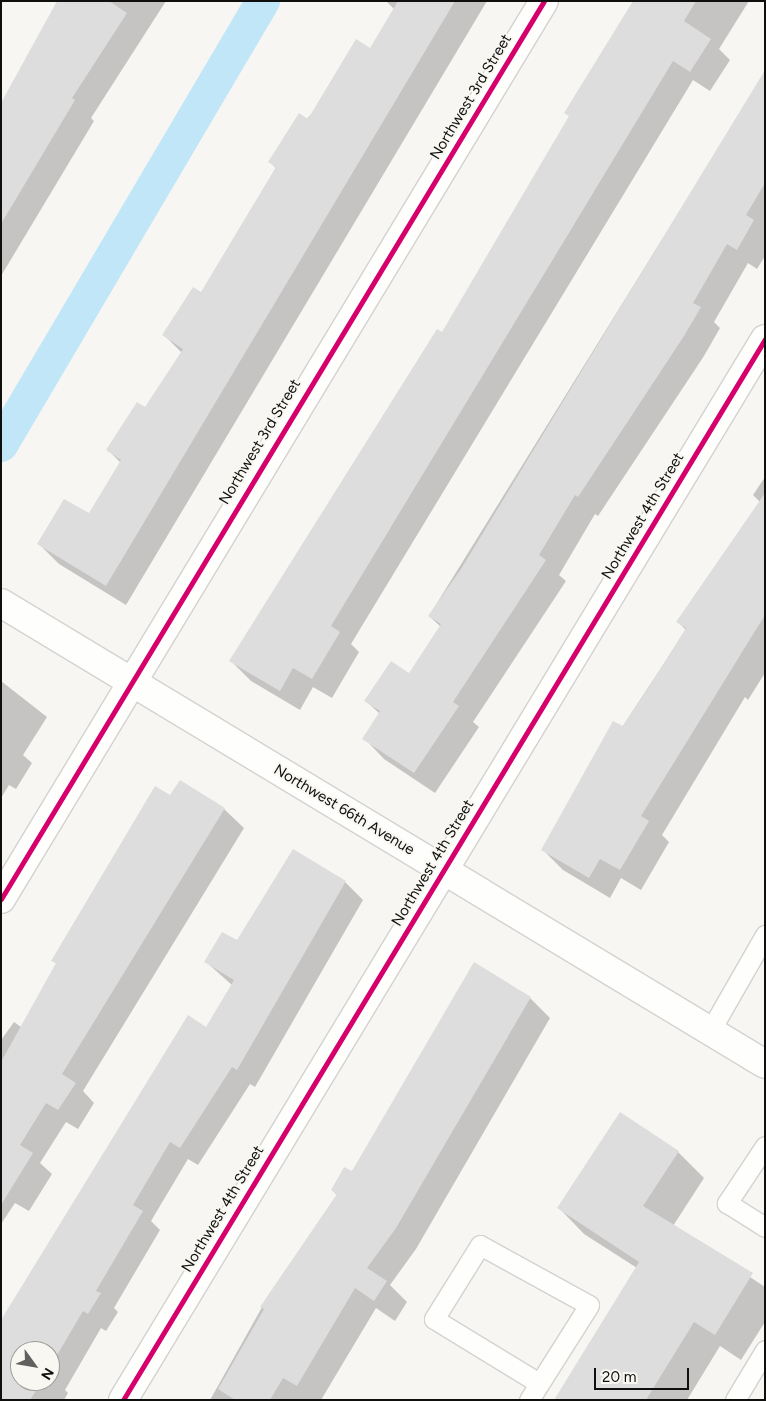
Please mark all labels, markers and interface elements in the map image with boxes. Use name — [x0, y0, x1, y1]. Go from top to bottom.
street label: Northwest 3rd Street — [426, 31, 516, 163]
street label: Northwest 3rd Street — [215, 376, 305, 508]
street label: Northwest 4th Street — [598, 449, 688, 583]
street label: Northwest 66th Avenue — [270, 761, 418, 859]
street label: Northwest 4th Street — [388, 796, 478, 930]
street label: Northwest 4th Street — [178, 1142, 268, 1276]
north arrow — [10, 1341, 60, 1391]
scale bar — [596, 1358, 691, 1390]
text: N — [37, 1365, 57, 1383]
text: 20 m — [602, 1368, 636, 1386]

